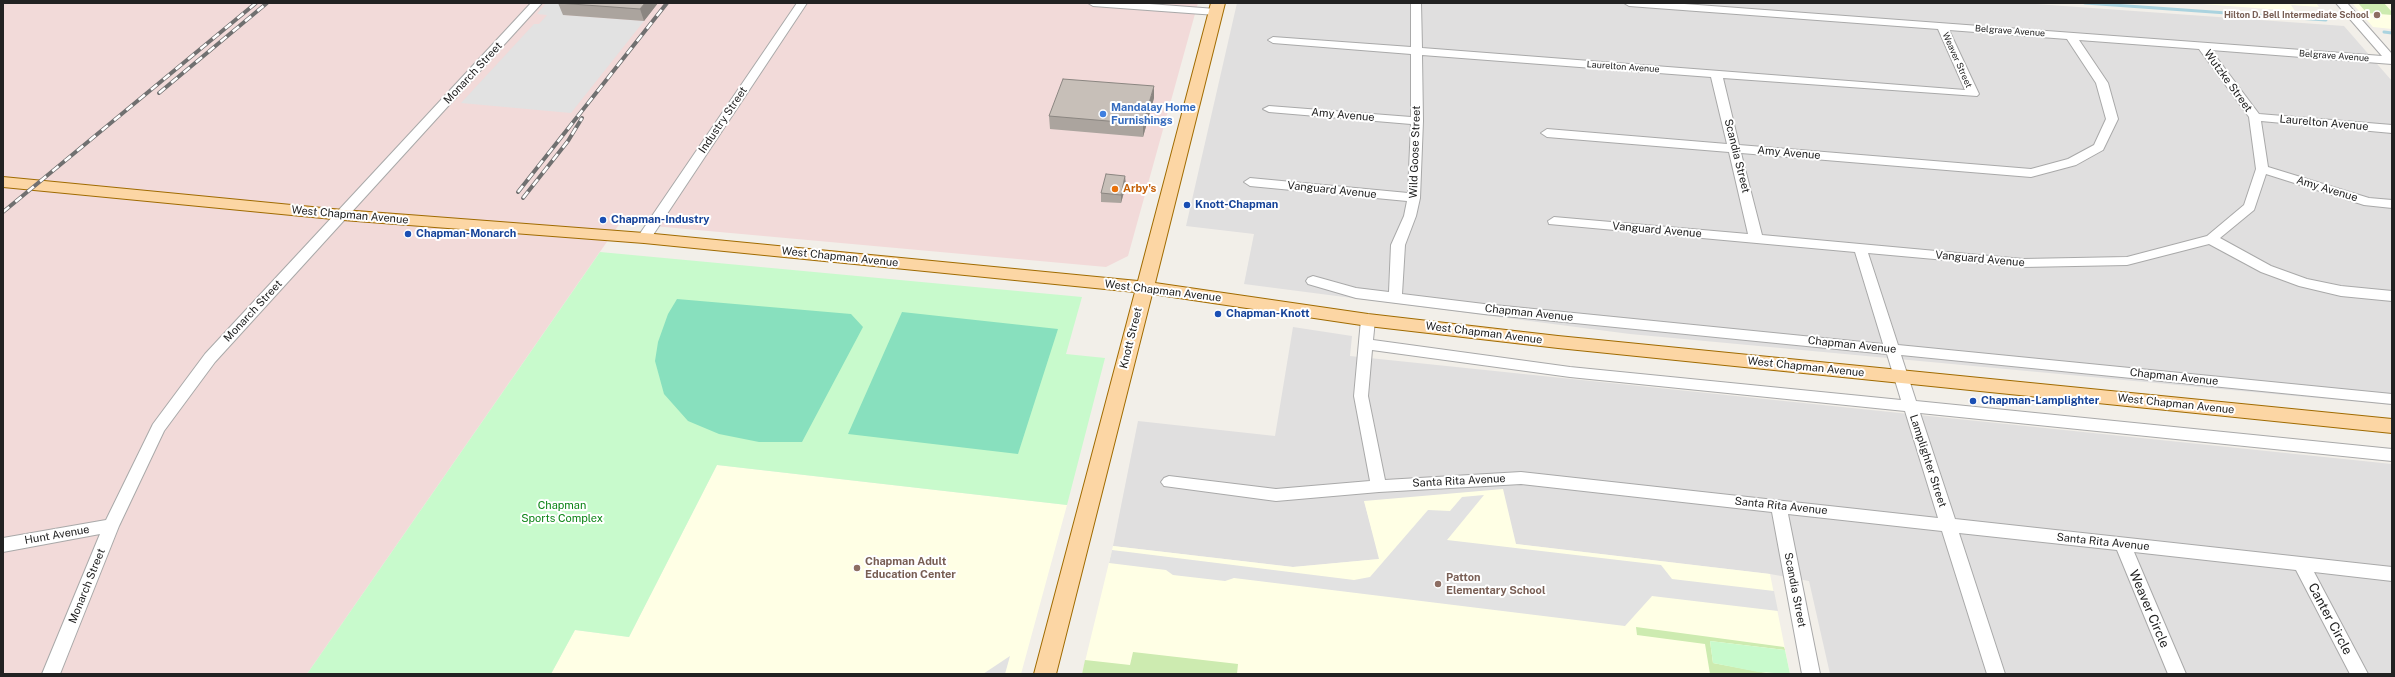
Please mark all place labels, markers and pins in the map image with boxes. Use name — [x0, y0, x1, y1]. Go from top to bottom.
place label: Hilton D. Bell Intermediate School — [2224, 10, 2369, 20]
marker: Hilton D. Bell Intermediate School — [2372, 10, 2382, 20]
place label: Mandalay Home Furnishings — [1111, 101, 1196, 127]
marker: Mandalay Home Furnishings — [1098, 109, 1108, 119]
place label: Arby's — [1123, 182, 1156, 196]
marker: Arby's — [1110, 184, 1120, 194]
place label: Knott-Chapman — [1195, 198, 1278, 212]
marker: Knott-Chapman — [1182, 200, 1192, 210]
place label: Chapman-Industry — [611, 213, 710, 227]
marker: Chapman-Industry — [598, 215, 608, 225]
place label: Chapman-Monarch — [416, 227, 516, 241]
marker: Chapman-Monarch — [403, 229, 413, 239]
place label: Chapman-Knott — [1226, 307, 1310, 321]
marker: Chapman-Knott — [1213, 309, 1223, 319]
place label: Chapman-Lamplighter — [1981, 394, 2099, 408]
marker: Chapman-Lamplighter — [1968, 396, 1978, 406]
place label: Chapman Adult Education Center — [865, 555, 956, 581]
marker: Chapman Adult Education Center — [852, 563, 862, 573]
place label: Patton Elementary School — [1446, 571, 1546, 597]
marker: Patton Elementary School — [1433, 579, 1443, 589]

